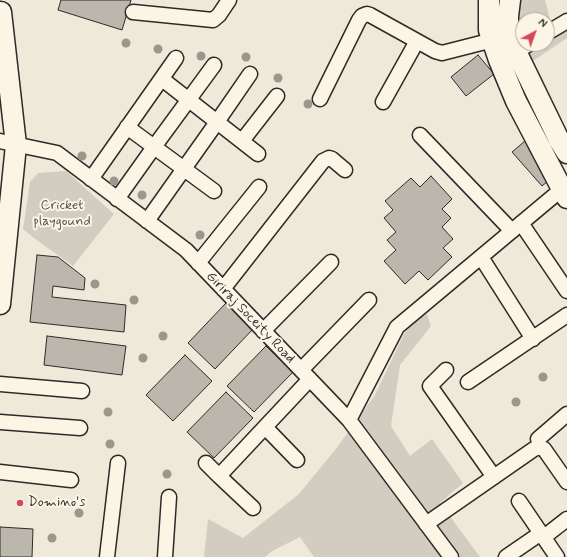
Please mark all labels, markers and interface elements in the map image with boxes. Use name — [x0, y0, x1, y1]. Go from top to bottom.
north arrow — [515, 12, 555, 52]
text: N — [535, 16, 550, 31]
park label: Cricket playgound — [33, 198, 91, 230]
street label: Giriraj Soceity Road — [202, 269, 298, 367]
place label: Domino's — [28, 495, 85, 511]
marker: Domino's — [15, 498, 25, 508]

